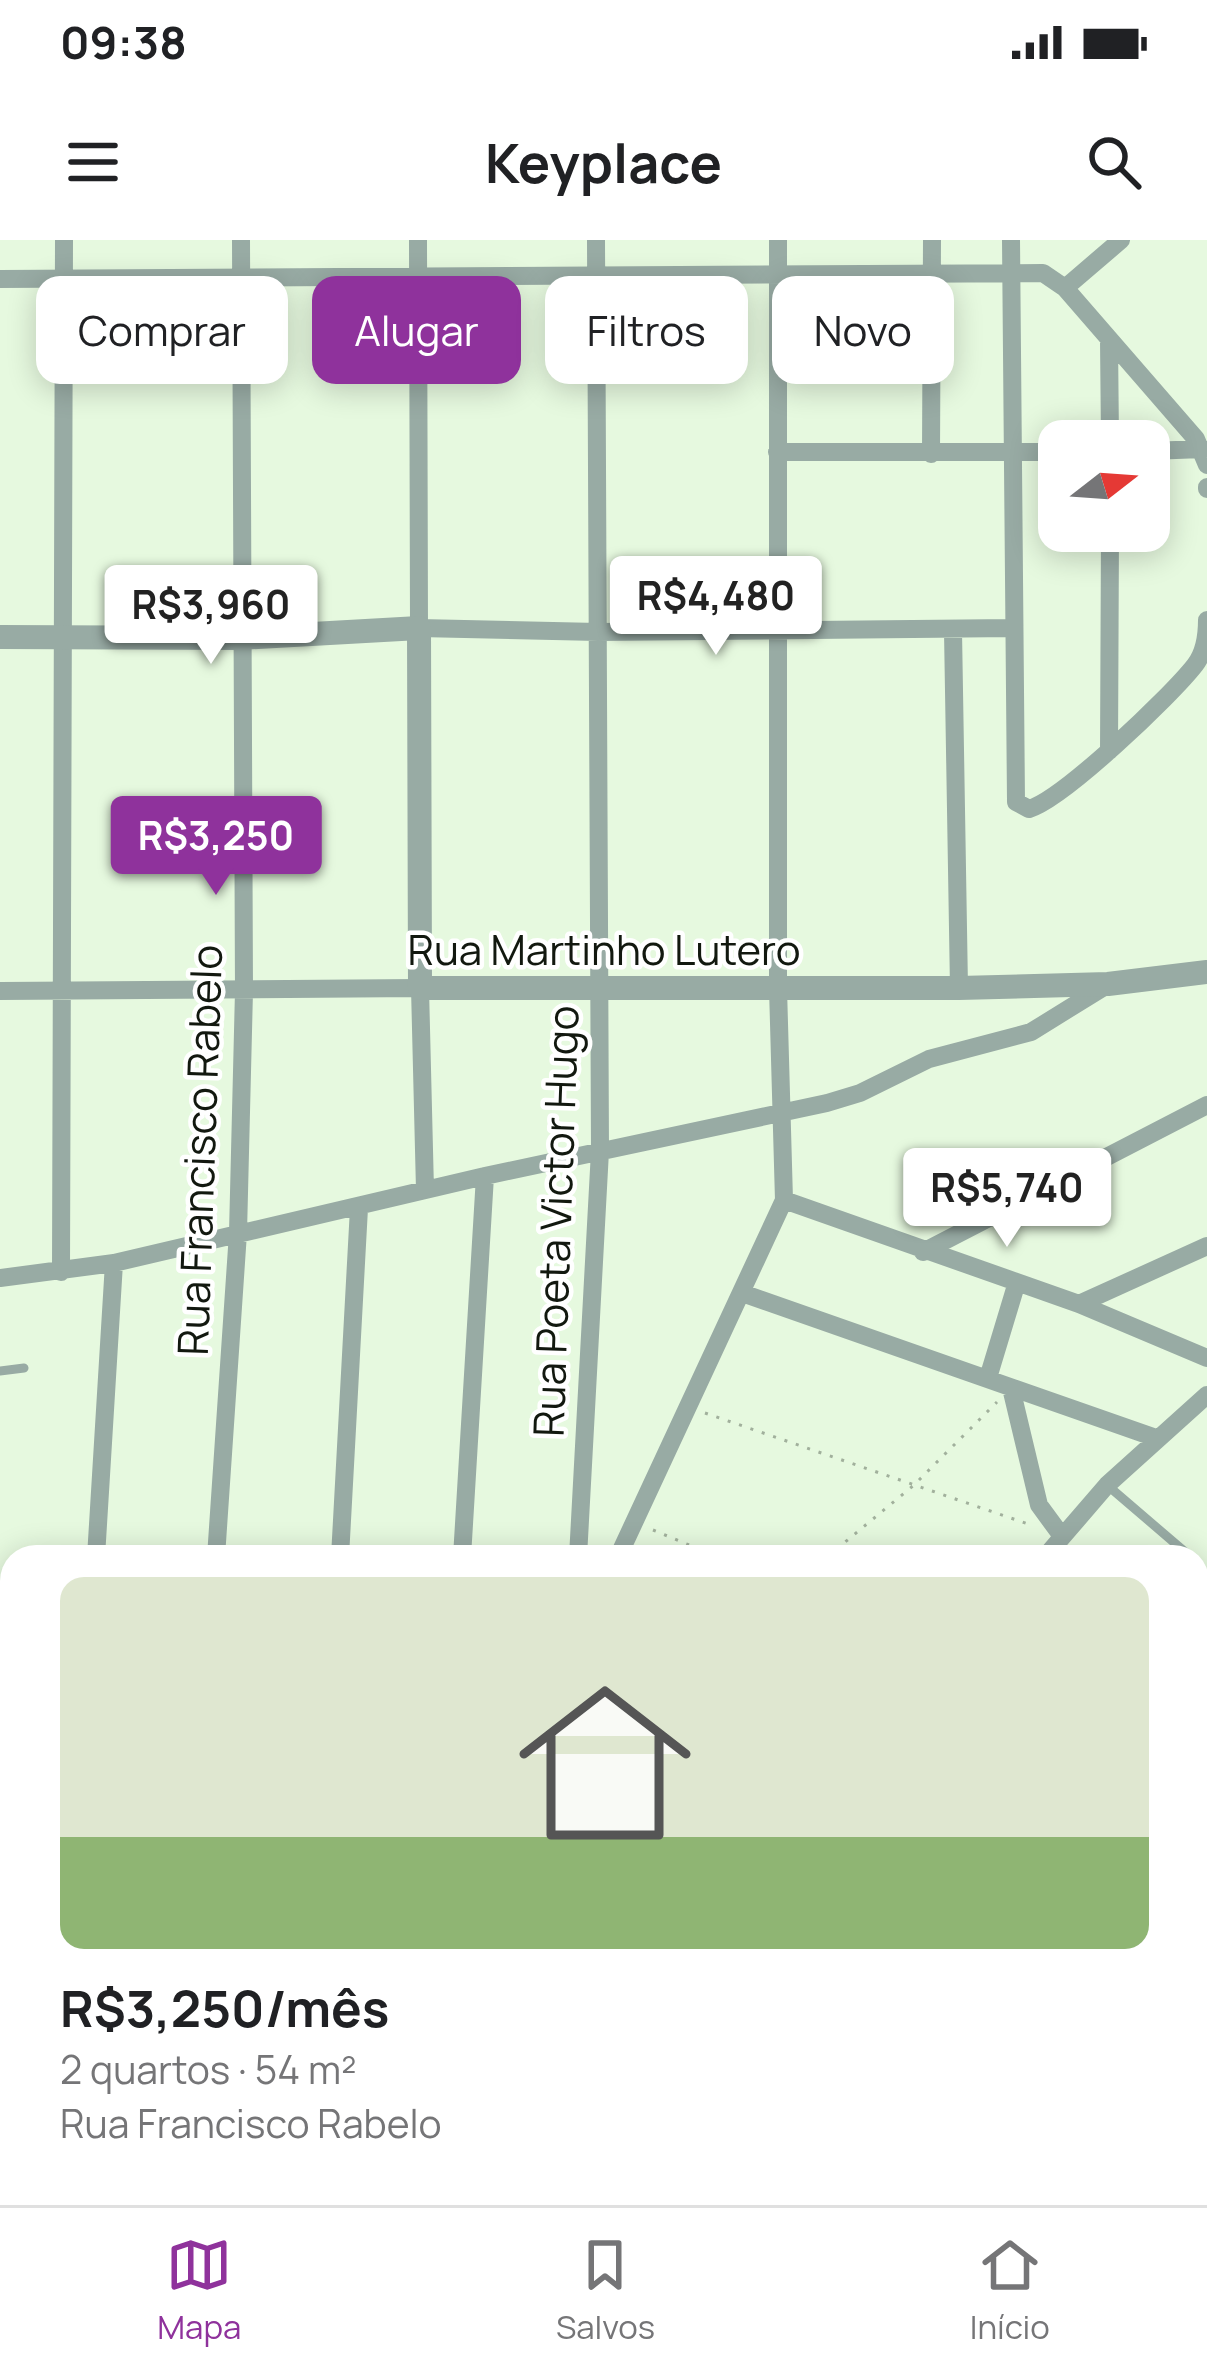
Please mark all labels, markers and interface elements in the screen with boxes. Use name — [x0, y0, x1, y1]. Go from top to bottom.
text: 09:38 — [60, 11, 187, 73]
text: Keyplace — [485, 125, 722, 199]
icon: menu — [60, 129, 126, 195]
icon: search — [1081, 129, 1147, 195]
chip: Comprar — [36, 276, 288, 384]
chip: Alugar — [312, 276, 521, 384]
chip: Filtros — [545, 276, 748, 384]
chip: Novo — [772, 276, 954, 384]
north arrow — [1038, 420, 1170, 552]
map controls — [1038, 420, 1170, 552]
pin: R$4,480 — [605, 556, 827, 658]
pin: R$3,960 — [100, 565, 322, 667]
text: R$4,480 — [637, 568, 795, 622]
text: R$3,960 — [132, 577, 290, 631]
pin: R$3,250 — [105, 796, 327, 898]
text: R$3,250 — [138, 808, 294, 862]
street label: Rua Martinho Lutero — [407, 920, 801, 978]
street label: Rua Francisco Rabelo — [163, 944, 235, 1356]
street label: Rua Poeta Victor Hugo — [518, 1004, 592, 1438]
pin: R$5,740 — [896, 1148, 1118, 1250]
text: R$5,740 — [930, 1160, 1084, 1214]
icon: home — [497, 1655, 713, 1871]
text: R$3,250/mês — [60, 1973, 389, 2042]
text: 2 quartos · 54 m² — [60, 2042, 357, 2096]
text: Rua Francisco Rabelo — [60, 2096, 442, 2150]
tab: Mapa — [157, 2232, 241, 2349]
tab: Salvos — [556, 2232, 655, 2349]
tab: Início — [970, 2232, 1050, 2349]

